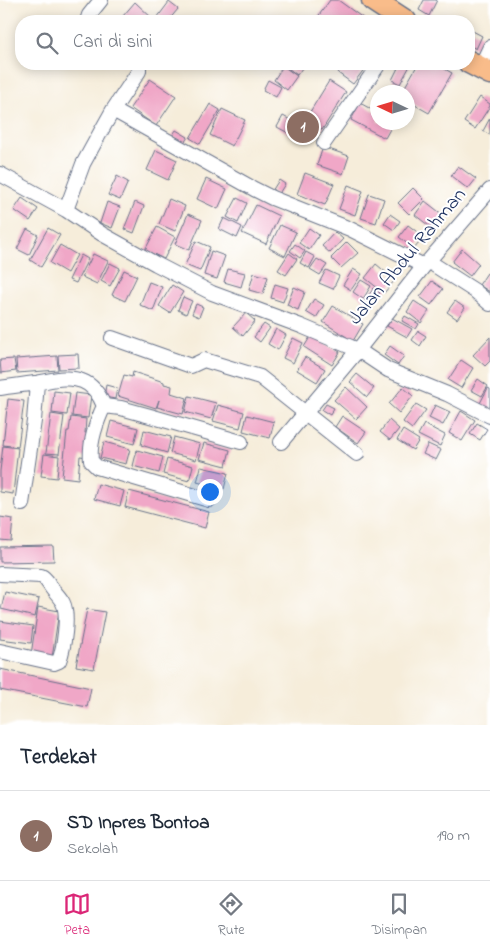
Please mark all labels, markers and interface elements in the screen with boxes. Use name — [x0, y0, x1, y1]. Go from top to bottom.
search box — [15, 15, 475, 70]
icon: search — [33, 29, 61, 57]
text: Cari di sini — [73, 29, 152, 56]
north arrow — [370, 85, 415, 130]
pin: 1 — [287, 108, 319, 146]
street label: Jalan Abdul Rahman — [342, 182, 474, 332]
your location — [197, 479, 223, 505]
text: Terdekat — [20, 743, 97, 773]
text: SD Inpres Bontoa — [67, 810, 209, 837]
text: 1 — [33, 824, 39, 848]
text: 190 m — [437, 824, 470, 848]
text: Sekolah — [67, 837, 118, 861]
tab: Peta — [63, 890, 91, 941]
tab: Rute — [217, 890, 245, 941]
tab: Disimpan — [372, 890, 427, 941]

